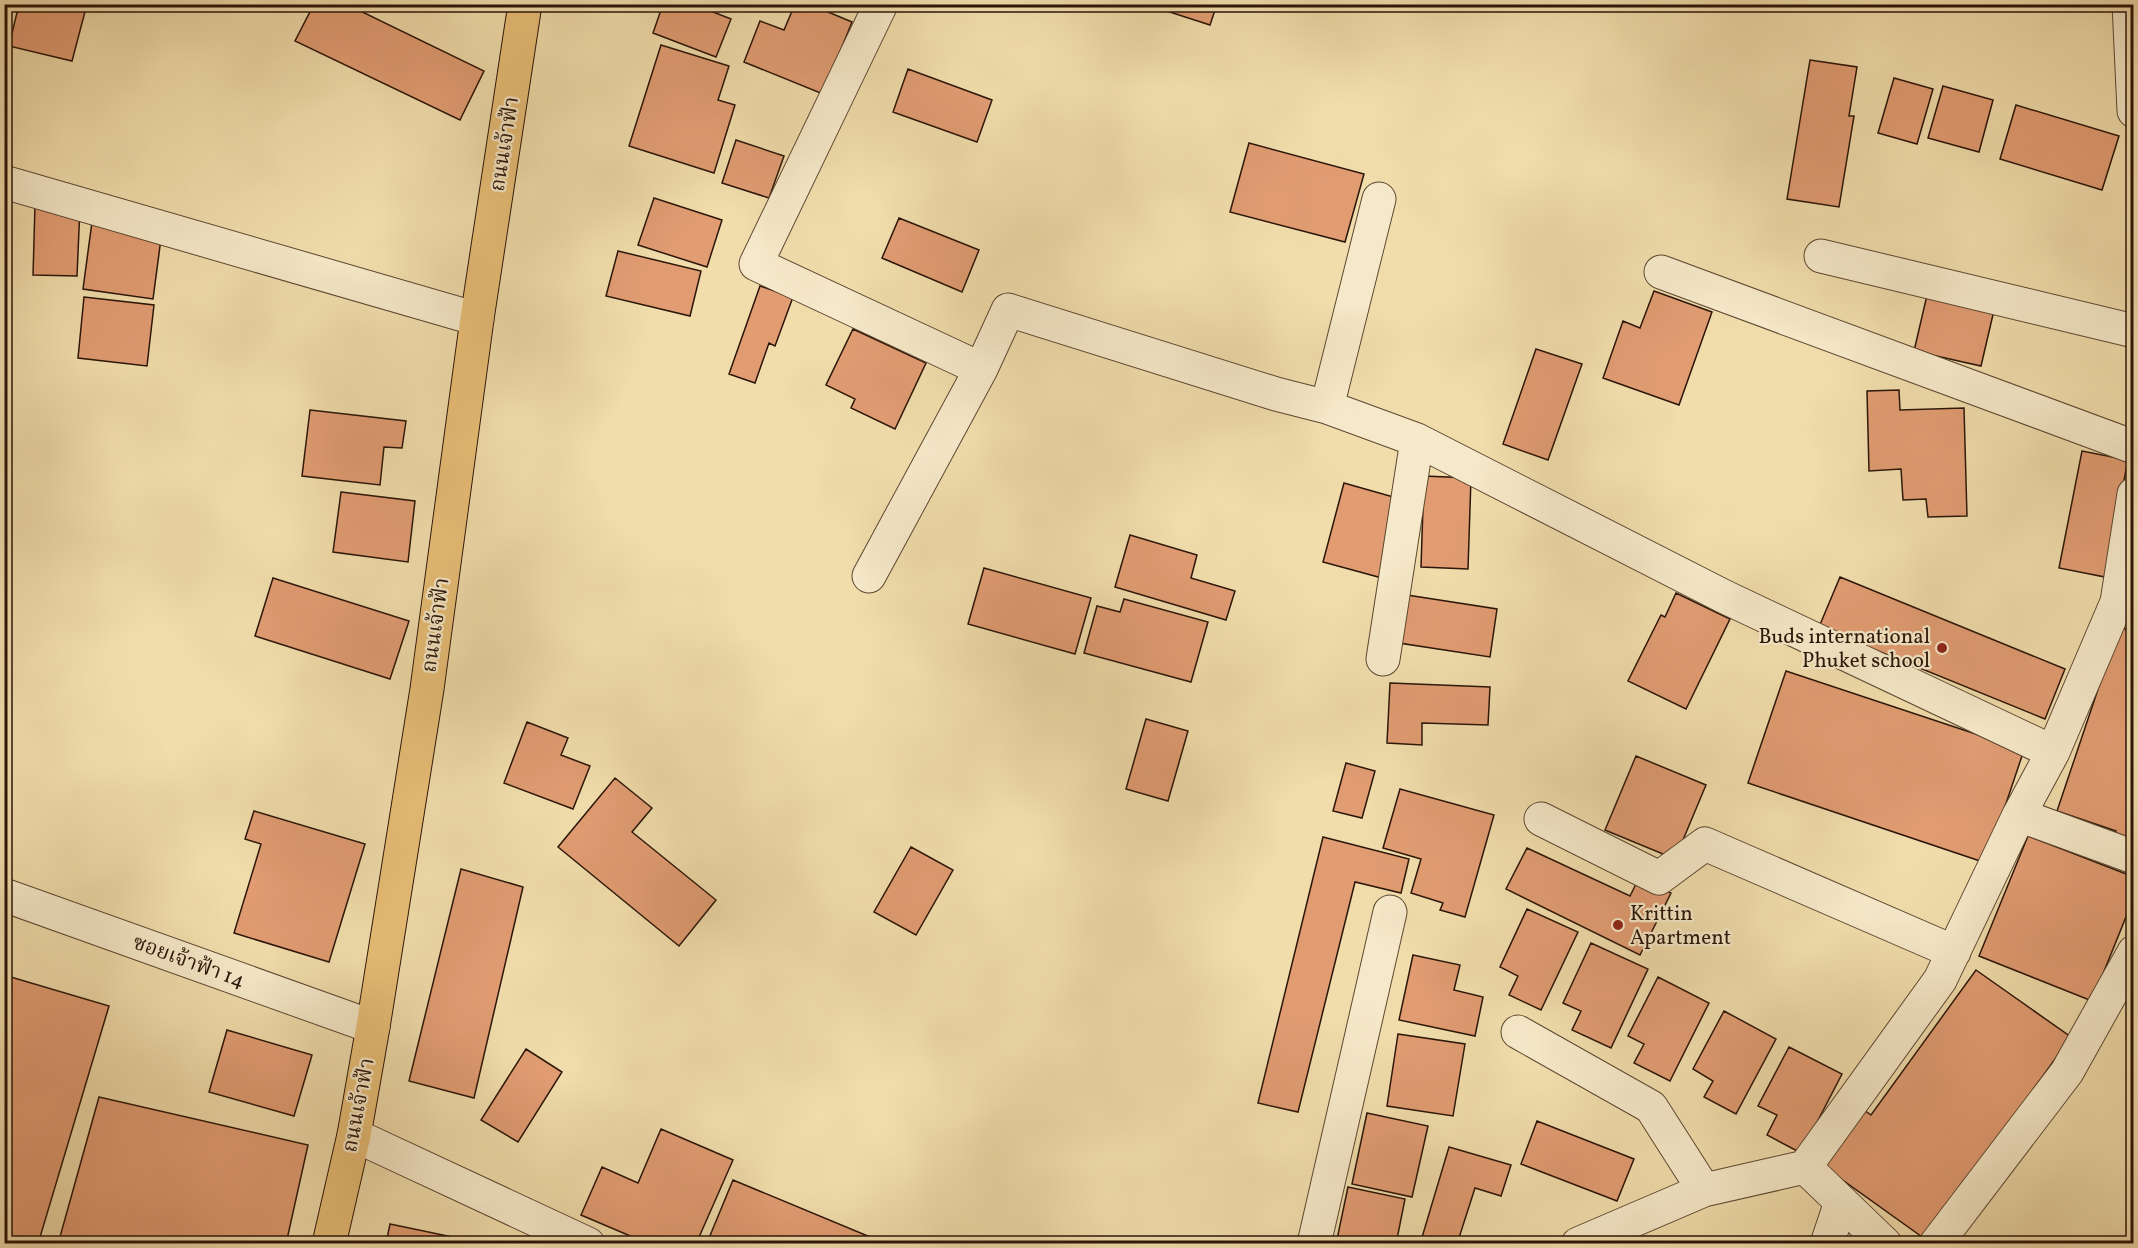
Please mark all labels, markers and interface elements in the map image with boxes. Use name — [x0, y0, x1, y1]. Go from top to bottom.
street label: ถนนเจ้าฟ้า — [484, 95, 527, 194]
street label: ถนนเจ้าฟ้า — [415, 576, 457, 675]
place label: Buds international Phuket school — [1758, 623, 1930, 676]
marker: Buds international Phuket school — [1935, 641, 1949, 655]
place label: Krittin Apartment — [1630, 900, 1731, 953]
marker: Krittin Apartment — [1611, 918, 1625, 932]
street label: ซอยเจ้าฟ้า 14 — [128, 929, 249, 996]
street label: ถนนเจ้าฟ้า — [336, 1056, 383, 1155]

